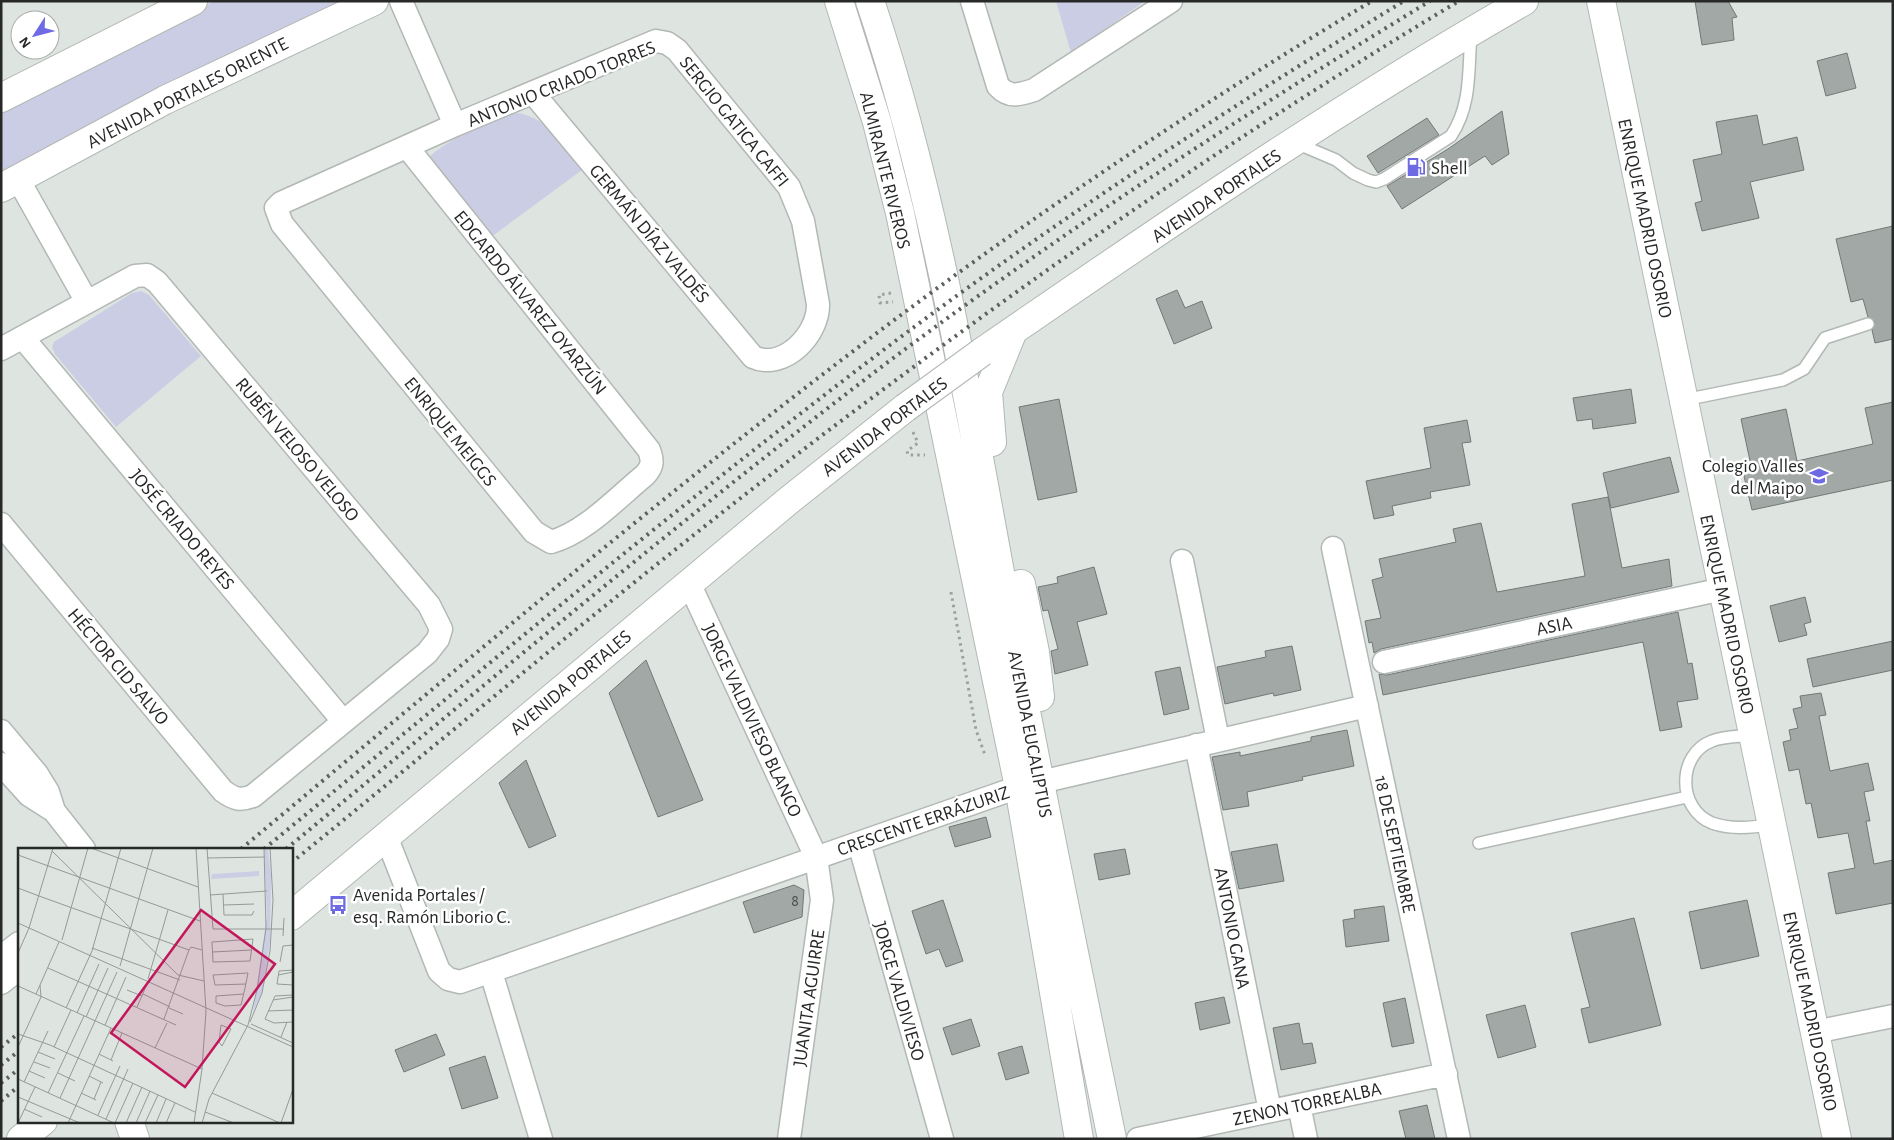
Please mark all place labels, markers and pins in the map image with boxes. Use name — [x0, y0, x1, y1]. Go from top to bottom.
fuel station icon: Shell — [1405, 156, 1427, 178]
place label: Shell — [1431, 159, 1468, 178]
place label: Colegio Valles del Maipo — [1702, 457, 1804, 498]
school or university icon: Colegio Valles del Maipo — [1808, 465, 1830, 487]
place label: Avenida Portales / esq. Ramón Liborio C. — [353, 886, 511, 927]
bus stop icon: Avenida Portales / esq. Ramón Liborio C. — [327, 894, 349, 916]

